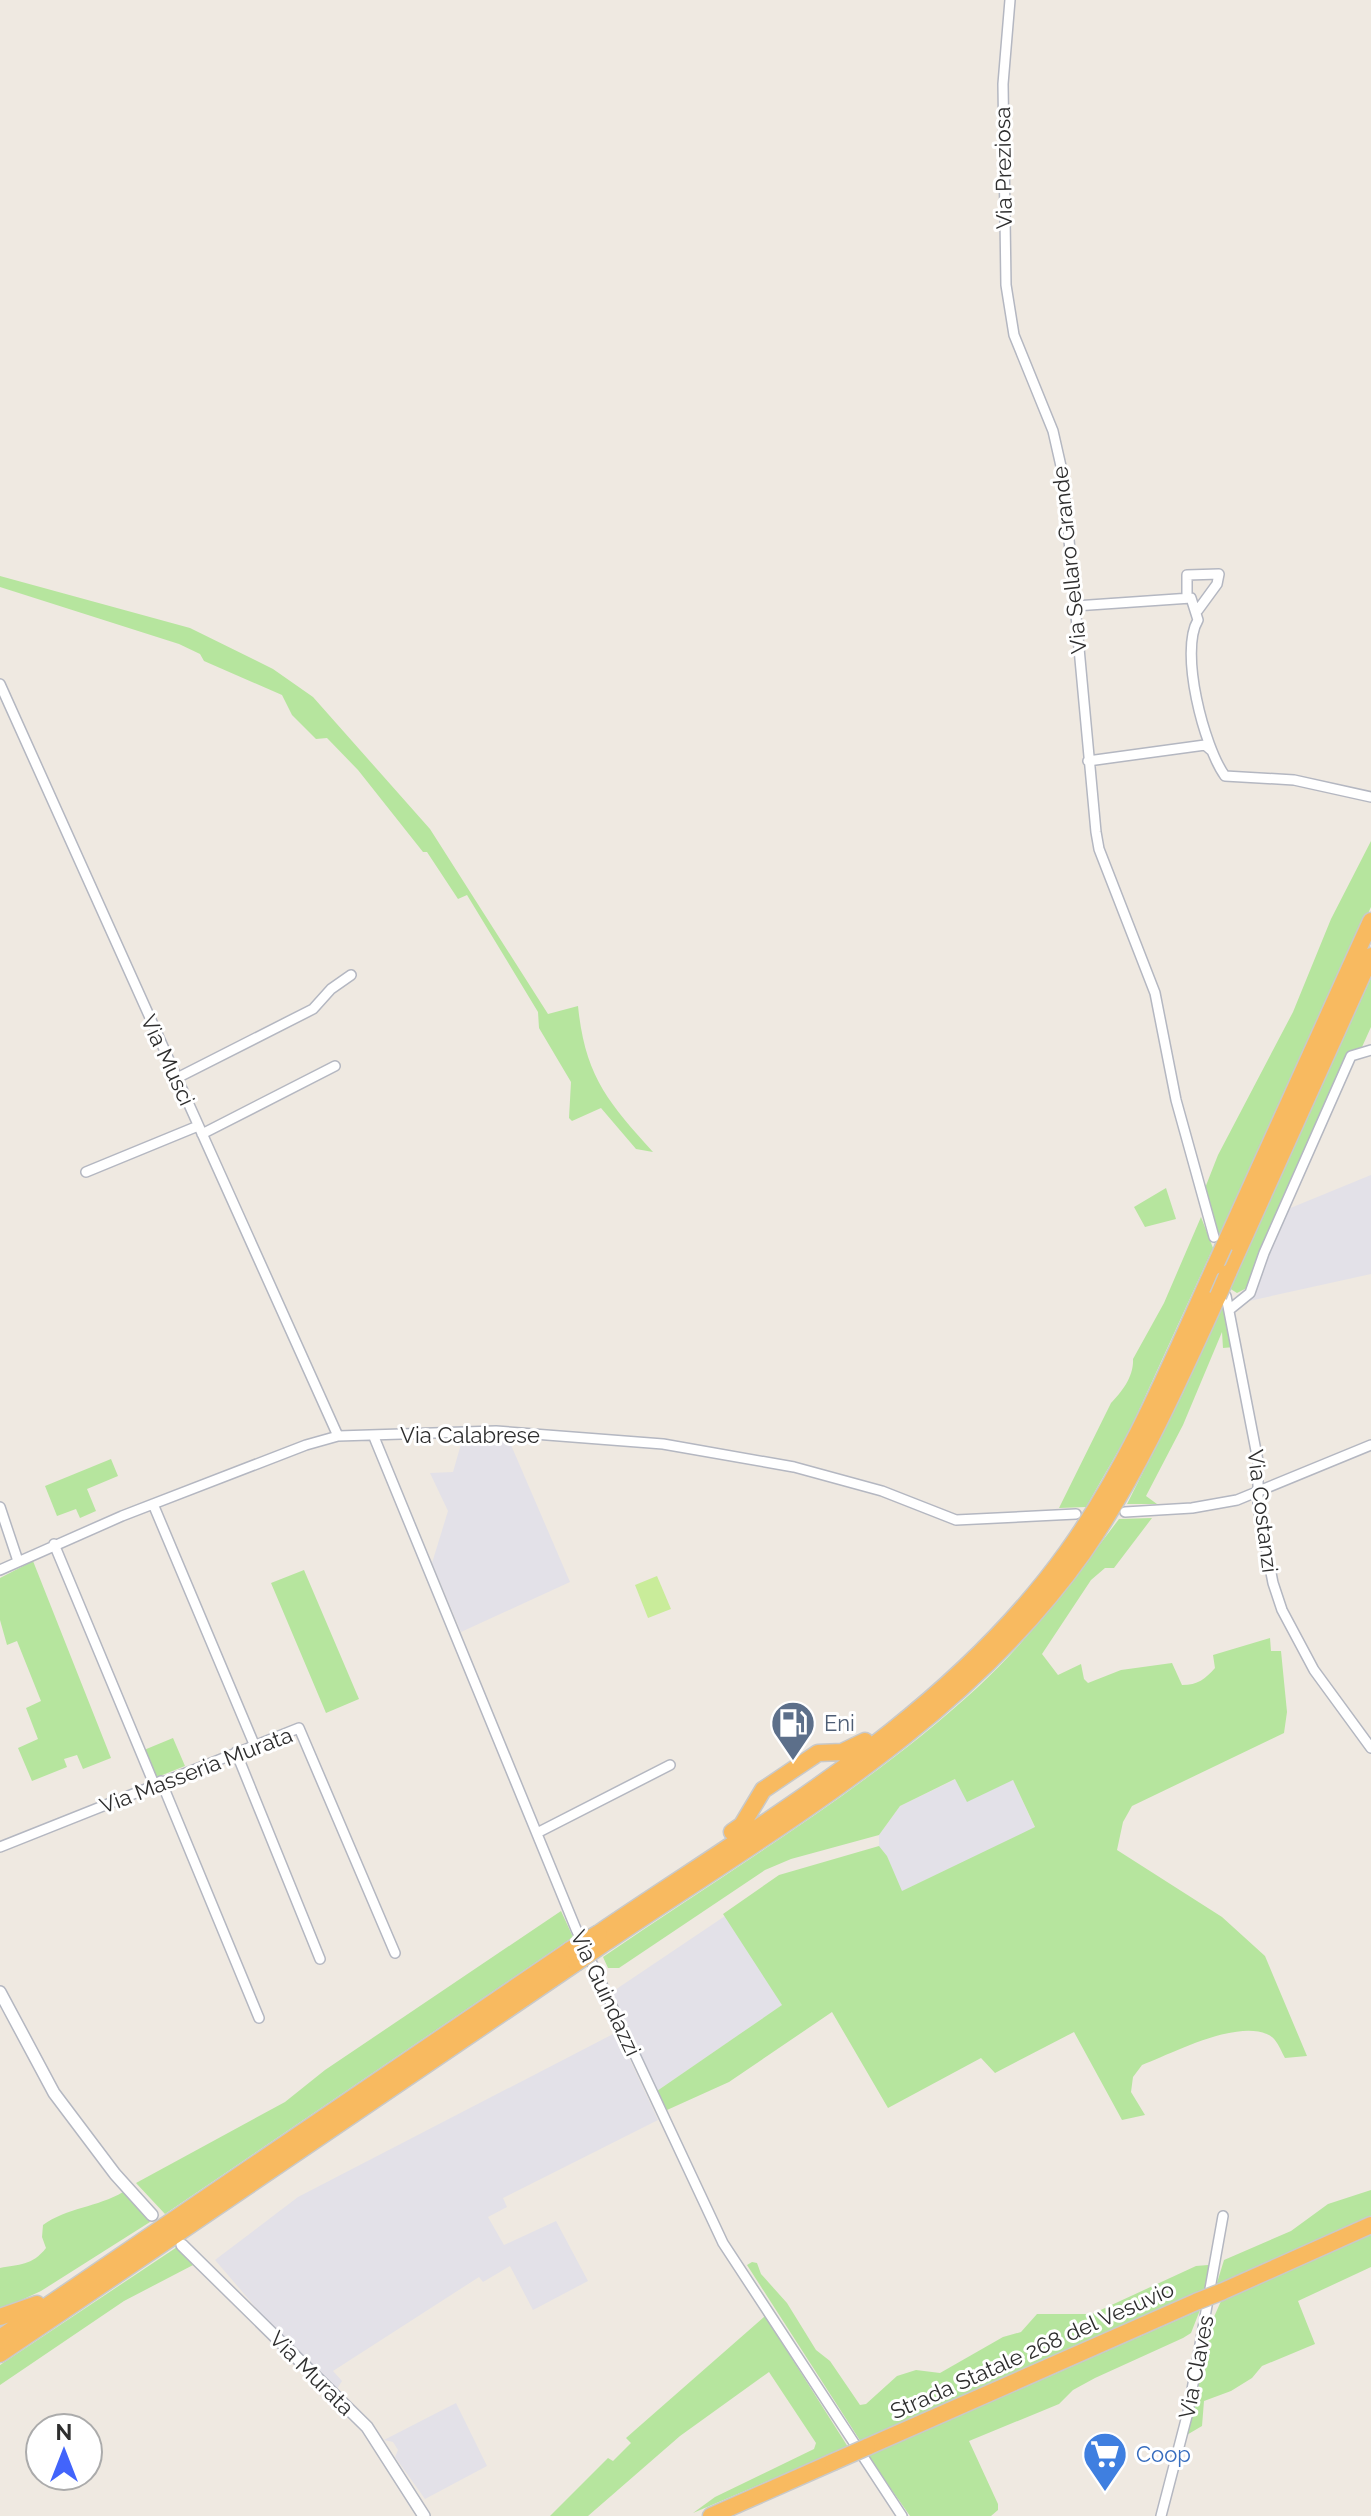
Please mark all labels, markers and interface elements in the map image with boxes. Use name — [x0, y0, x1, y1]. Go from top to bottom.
street label: Via Preziosa — [989, 107, 1017, 229]
street label: Via Sellaro Grande — [1046, 465, 1092, 655]
street label: Via Musci — [136, 1010, 200, 1110]
street label: Via Calabrese — [400, 1422, 540, 1448]
street label: Via Costanzi — [1243, 1448, 1283, 1574]
fuel station icon: Eni — [769, 1699, 817, 1762]
place label: Eni — [824, 1710, 855, 1736]
street label: Via Masseria Murata — [96, 1721, 296, 1819]
street label: Via Guindazzi — [565, 1926, 647, 2060]
street label: Strada Statale 268 del Vesuvio — [886, 2276, 1178, 2424]
street label: Via Claves — [1173, 2313, 1219, 2421]
street label: Via Murata — [264, 2325, 360, 2421]
north arrow — [24, 2412, 104, 2492]
text: N — [56, 2419, 72, 2445]
supermarket icon: Coop — [1081, 2430, 1129, 2493]
place label: Coop — [1136, 2441, 1191, 2467]

